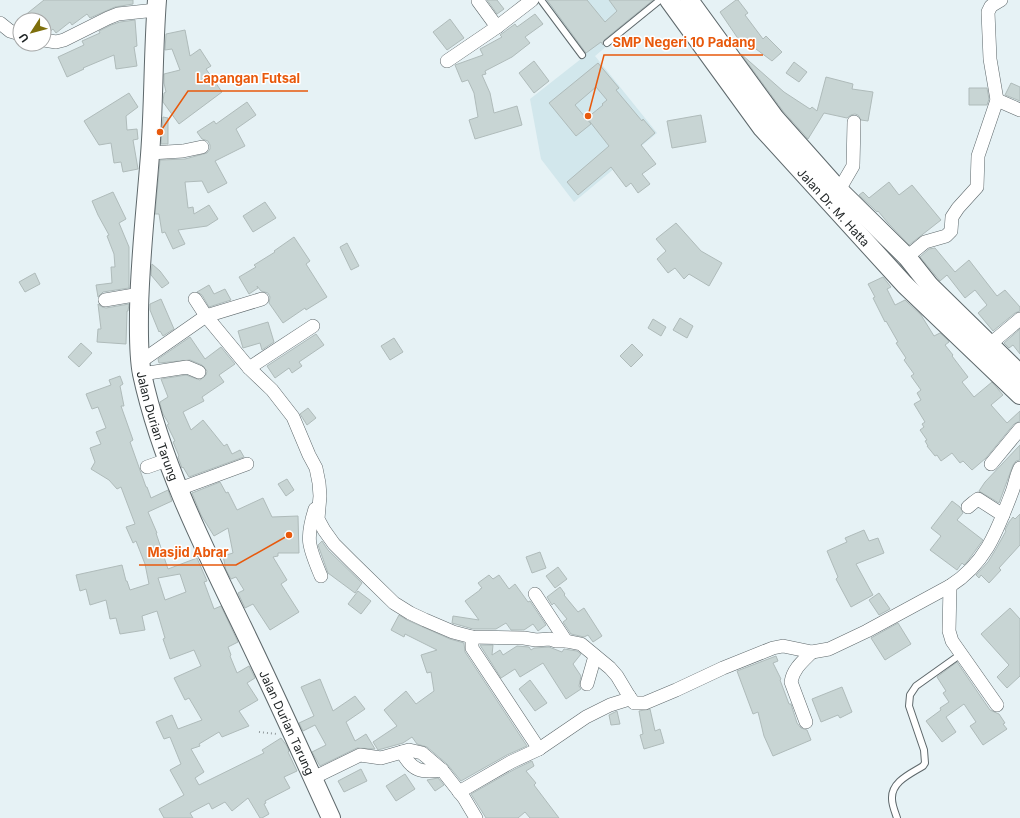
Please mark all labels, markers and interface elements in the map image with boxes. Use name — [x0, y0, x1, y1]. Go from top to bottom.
north arrow — [12, 12, 52, 52]
callout: SMP Negeri 10 Padang — [604, 30, 763, 55]
text: U — [16, 31, 32, 45]
text: SMP Negeri 10 Padang — [612, 34, 756, 50]
callout: Lapangan Futsal — [188, 66, 308, 91]
text: Lapangan Futsal — [196, 70, 300, 86]
street label: Jalan Dr. M. Hatta — [794, 165, 873, 249]
street label: Jalan Durian Tarung — [134, 370, 182, 483]
callout: Masjid Abrar — [139, 540, 236, 565]
text: Masjid Abrar — [147, 544, 229, 560]
street label: Jalan Durian Tarung — [257, 667, 318, 777]

